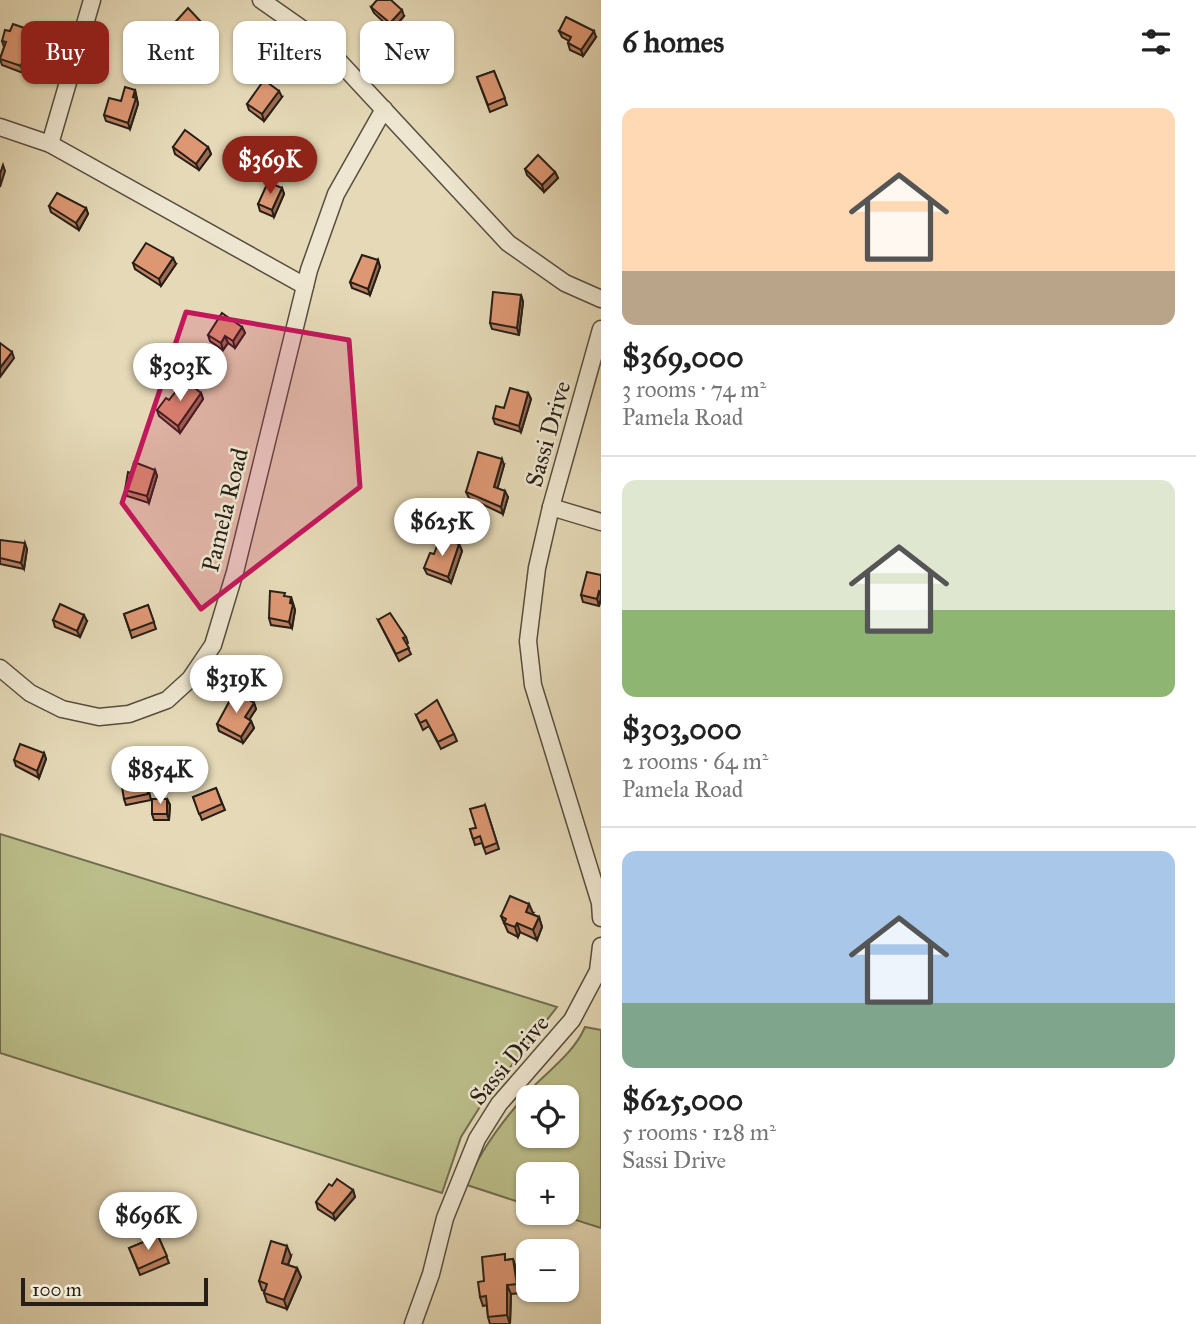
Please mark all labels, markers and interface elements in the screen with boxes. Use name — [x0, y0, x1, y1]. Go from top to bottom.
chip: Buy — [21, 21, 109, 84]
chip: Rent — [123, 21, 219, 84]
chip: Filters — [233, 21, 346, 84]
chip: New — [360, 21, 454, 84]
icon: filters — [1137, 23, 1175, 61]
text: 6 homes — [622, 24, 724, 60]
pin: $369K — [221, 136, 319, 196]
text: $369K — [238, 145, 302, 173]
icon: home — [836, 154, 962, 280]
text: $369,000 — [622, 339, 744, 375]
pin: $303K — [131, 344, 229, 403]
text: $303K — [149, 352, 211, 380]
text: 3 rooms · 74 m² — [622, 375, 766, 403]
street label: Sassi Drive — [519, 378, 577, 490]
text: Pamela Road — [622, 403, 743, 431]
street label: Pamela Road — [195, 445, 255, 575]
pin: $625K — [393, 498, 491, 558]
text: $625K — [410, 507, 474, 535]
icon: home — [836, 526, 962, 652]
pin: $319K — [187, 656, 285, 715]
text: $319K — [206, 664, 266, 692]
text: $303,000 — [622, 711, 742, 747]
pin: $854K — [111, 746, 209, 806]
text: 2 rooms · 64 m² — [622, 747, 768, 775]
text: $854K — [127, 755, 193, 783]
text: Pamela Road — [622, 775, 743, 803]
icon: home — [836, 897, 962, 1023]
street label: Sassi Drive — [463, 1009, 555, 1111]
text: $625,000 — [622, 1082, 743, 1118]
map controls — [516, 1085, 579, 1302]
button: locate — [516, 1085, 579, 1148]
text: 5 rooms · 128 m² — [622, 1118, 776, 1146]
text: Sassi Drive — [622, 1146, 726, 1174]
button: + — [516, 1162, 579, 1225]
pin: $696K — [99, 1192, 197, 1252]
text: $696K — [115, 1201, 181, 1229]
button: − — [516, 1239, 579, 1302]
scale bar — [21, 1275, 208, 1307]
text: 100 m — [32, 1278, 82, 1301]

